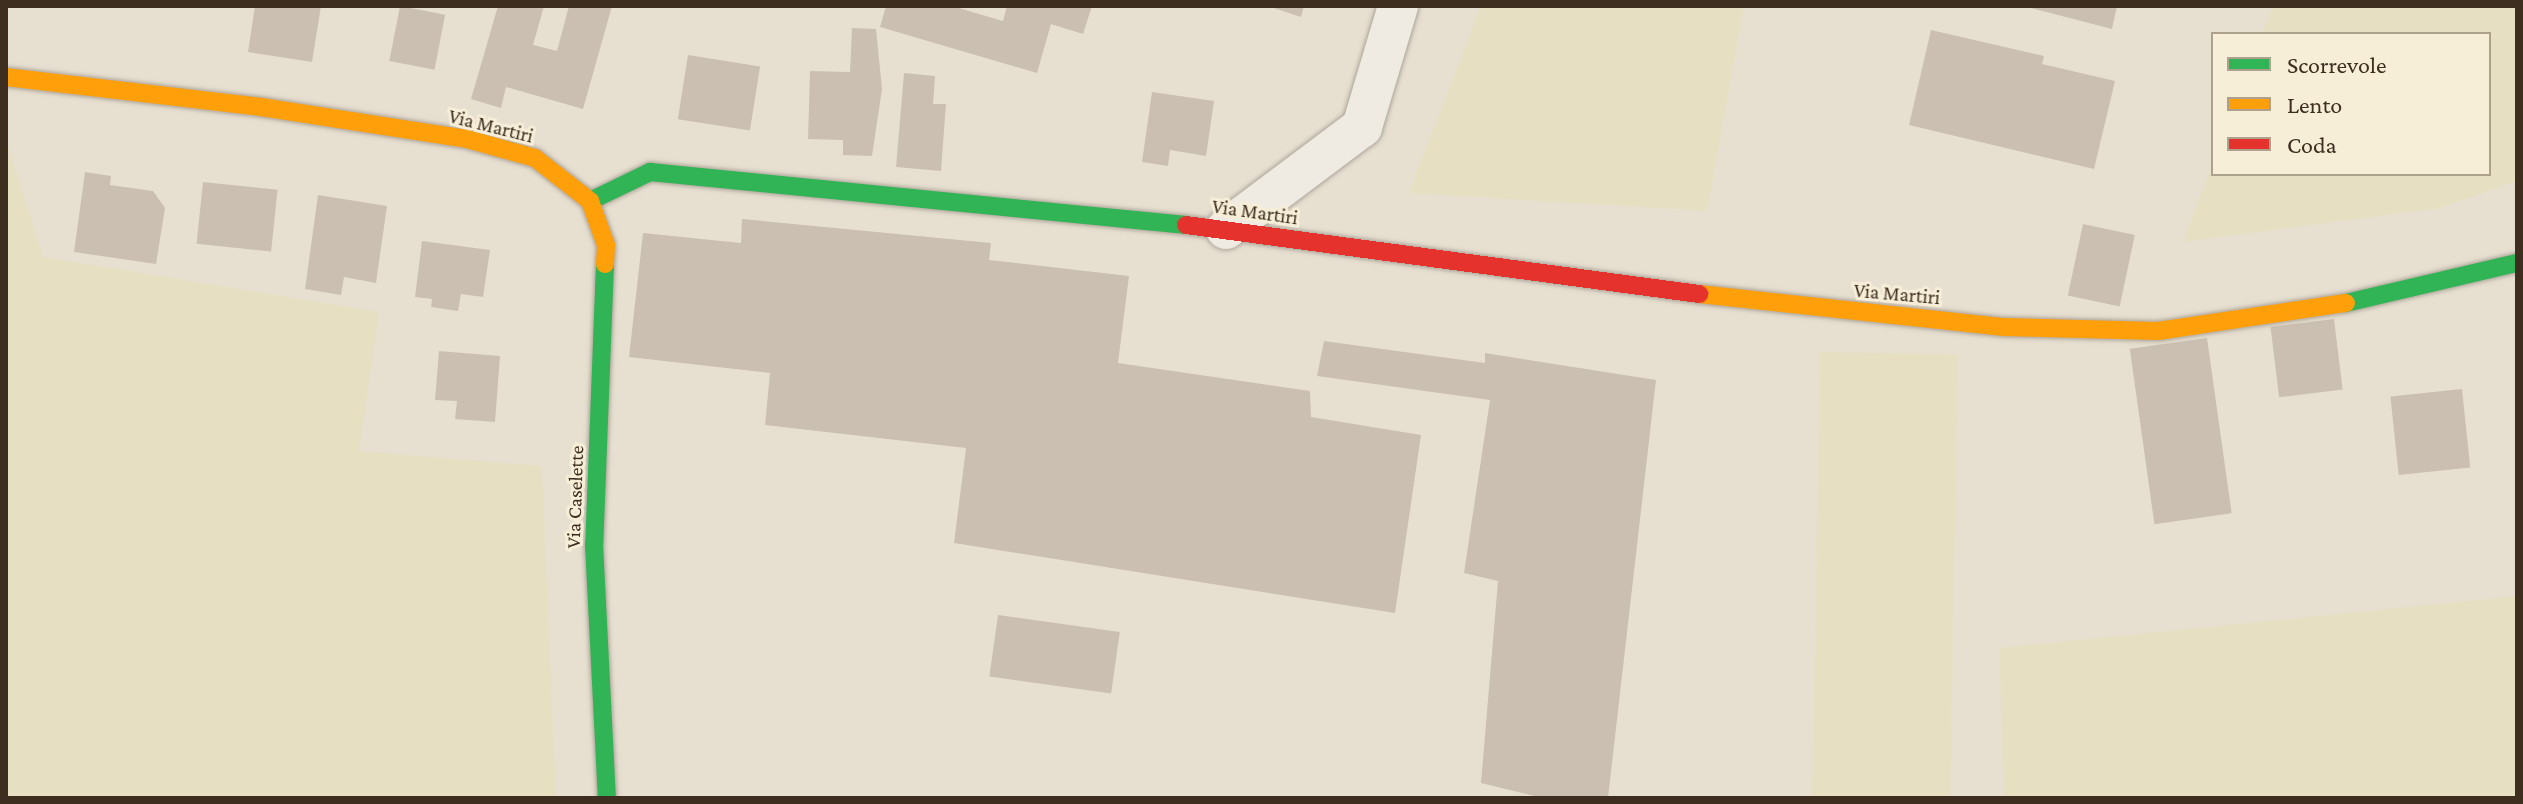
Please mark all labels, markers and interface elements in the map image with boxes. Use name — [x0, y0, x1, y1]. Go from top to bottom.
legend — [2211, 32, 2491, 176]
text: Scorrevole — [2287, 51, 2387, 78]
text: Lento — [2287, 91, 2342, 118]
street label: Via Martiri — [446, 104, 536, 148]
text: Coda — [2287, 131, 2337, 158]
street label: Via Martiri — [1210, 194, 1300, 230]
street label: Via Martiri — [1853, 278, 1941, 310]
street label: Via Caselette — [561, 445, 589, 549]

